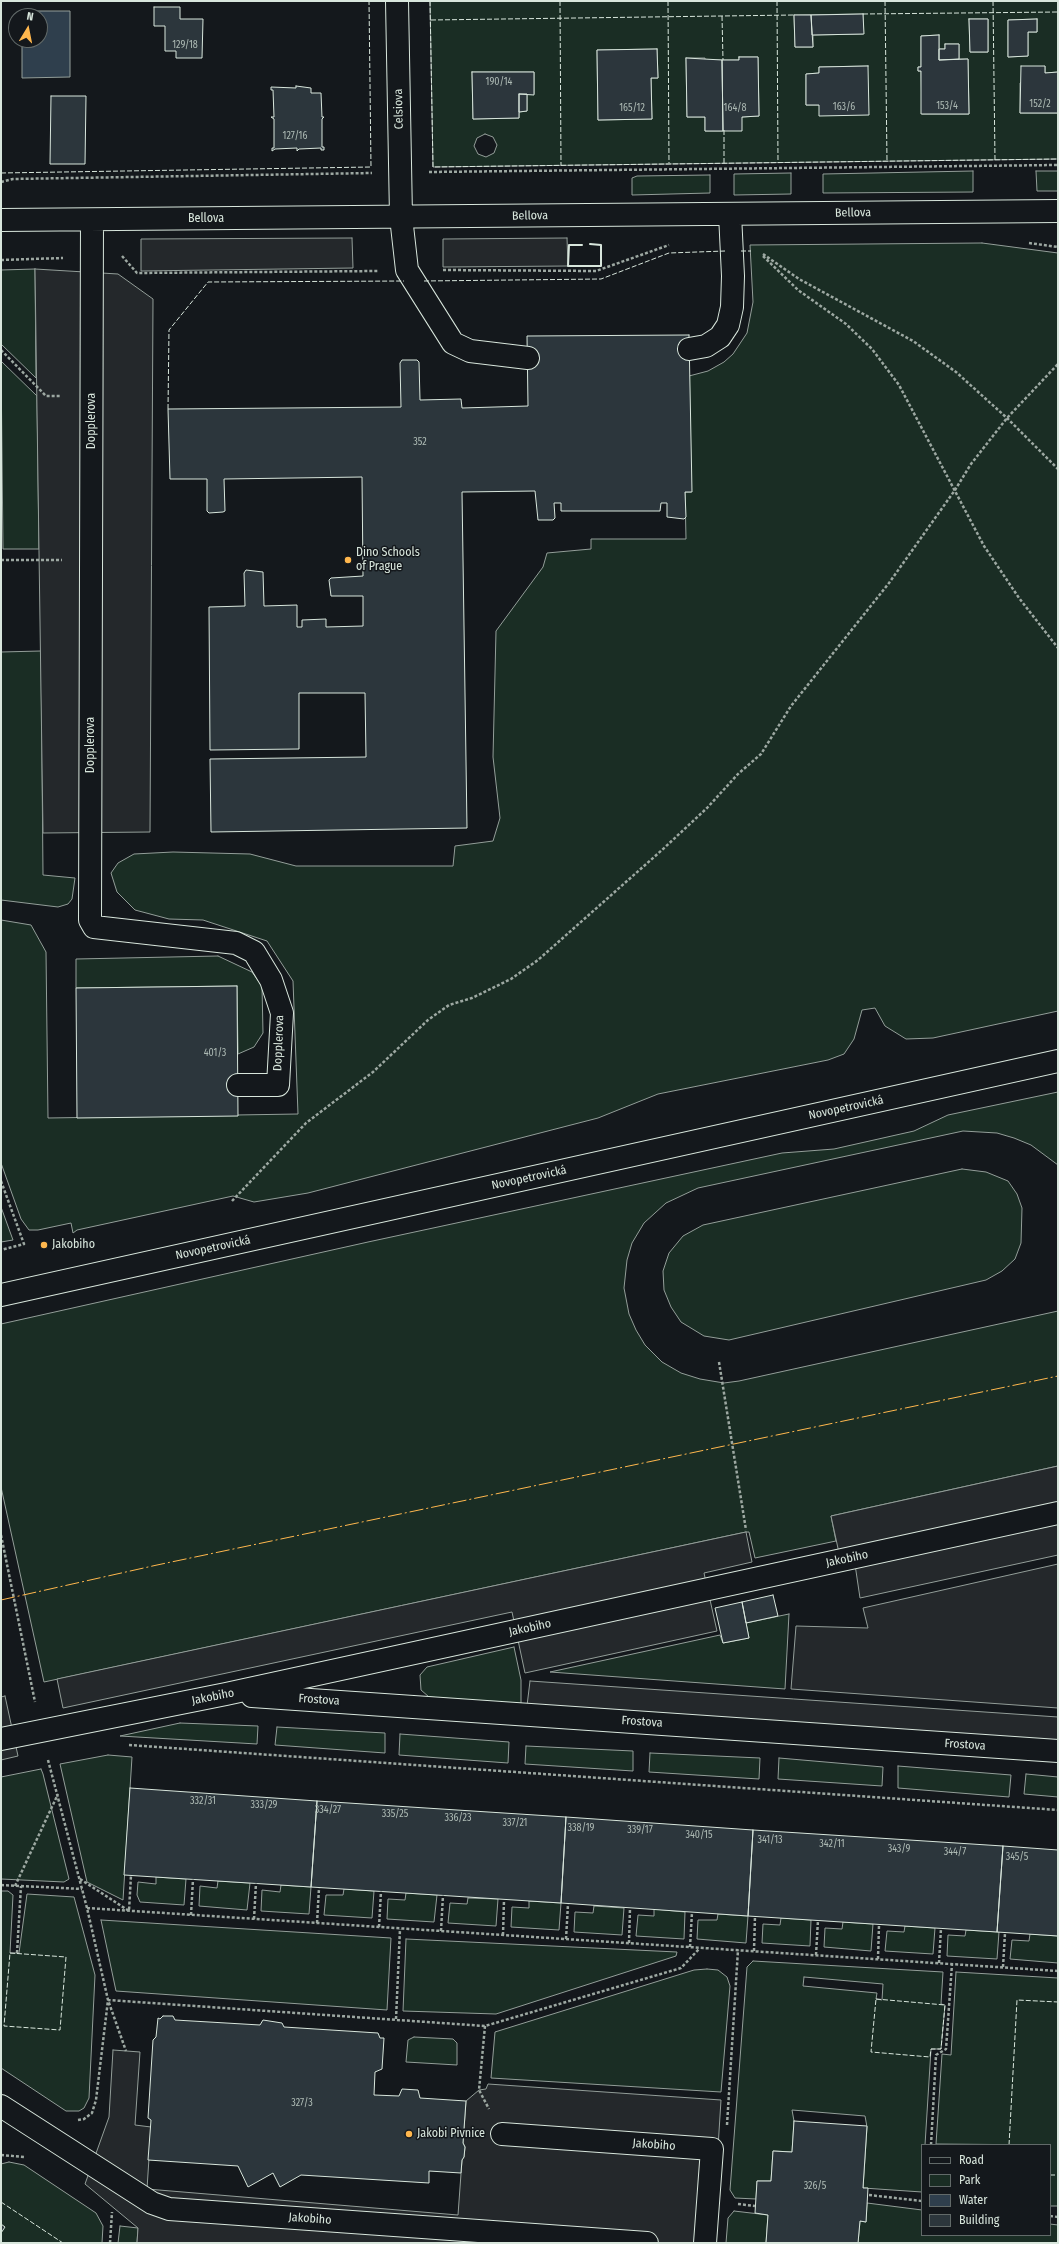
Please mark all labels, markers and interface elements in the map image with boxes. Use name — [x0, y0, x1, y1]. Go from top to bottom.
north arrow — [8, 8, 48, 48]
text: N — [26, 10, 34, 24]
house number: 129/18 — [172, 39, 198, 51]
house number: 190/14 — [486, 76, 512, 88]
street label: Celsiova — [391, 89, 407, 129]
house number: 152/2 — [1029, 98, 1051, 110]
house number: 153/4 — [936, 100, 958, 112]
house number: 163/6 — [833, 101, 855, 113]
house number: 165/12 — [619, 102, 645, 114]
house number: 164/8 — [724, 102, 746, 114]
house number: 127/16 — [283, 130, 307, 142]
street label: Bellova — [835, 205, 871, 221]
street label: Bellova — [512, 208, 548, 224]
street label: Bellova — [188, 212, 224, 226]
street label: Dopplerova — [85, 393, 99, 449]
house number: 352 — [413, 436, 427, 448]
place label: Dino Schools of Prague — [356, 546, 420, 574]
marker: Dino Schools of Prague — [343, 555, 353, 565]
street label: Dopplerova — [84, 717, 98, 773]
street label: Dopplerova — [271, 1015, 287, 1071]
house number: 401/3 — [204, 1047, 226, 1059]
street label: Novopetrovická — [807, 1093, 885, 1123]
street label: Novopetrovická — [490, 1163, 568, 1193]
street label: Novopetrovická — [174, 1233, 252, 1263]
place label: Jakobiho — [52, 1238, 95, 1252]
marker: Jakobiho — [39, 1240, 49, 1250]
street label: Jakobiho — [824, 1547, 870, 1571]
street label: Jakobiho — [507, 1616, 553, 1640]
street label: Jakobiho — [191, 1686, 235, 1708]
street label: Frostova — [298, 1691, 340, 1709]
street label: Frostova — [621, 1713, 663, 1731]
street label: Frostova — [944, 1736, 986, 1754]
house number: 332/31 — [190, 1795, 216, 1807]
house number: 333/29 — [251, 1799, 277, 1811]
house number: 334/27 — [315, 1804, 341, 1816]
house number: 335/25 — [382, 1808, 408, 1820]
house number: 336/23 — [445, 1812, 471, 1824]
house number: 337/21 — [503, 1817, 527, 1829]
house number: 338/19 — [568, 1822, 594, 1834]
house number: 339/17 — [627, 1824, 653, 1836]
house number: 340/15 — [685, 1829, 713, 1841]
house number: 341/13 — [757, 1834, 783, 1846]
house number: 342/11 — [819, 1838, 845, 1850]
house number: 343/9 — [888, 1843, 910, 1855]
house number: 344/7 — [944, 1846, 966, 1858]
house number: 345/5 — [1006, 1851, 1028, 1863]
house number: 327/3 — [291, 2097, 313, 2109]
place label: Jakobi Pivnice — [417, 2127, 485, 2141]
marker: Jakobi Pivnice — [404, 2129, 414, 2139]
street label: Jakobiho — [632, 2136, 676, 2154]
legend — [921, 2144, 1051, 2236]
text: Road — [959, 2153, 984, 2167]
text: Park — [959, 2173, 980, 2187]
house number: 326/5 — [804, 2180, 826, 2192]
text: Water — [959, 2193, 987, 2207]
street label: Jakobiho — [288, 2210, 332, 2228]
text: Building — [959, 2213, 999, 2227]

